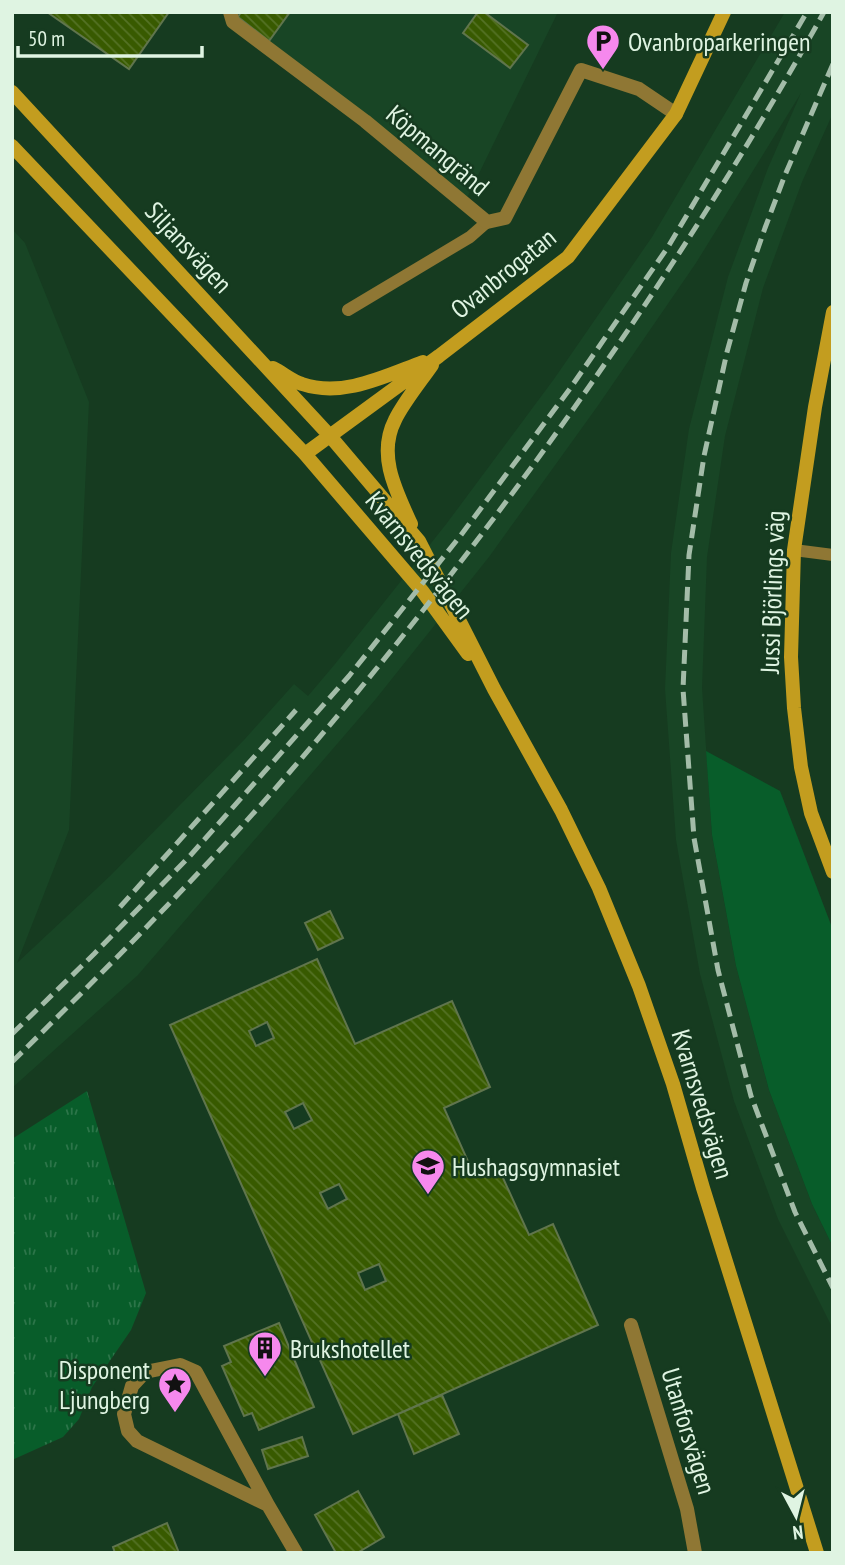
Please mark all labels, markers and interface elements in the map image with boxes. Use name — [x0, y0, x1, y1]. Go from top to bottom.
scale bar — [18, 14, 201, 58]
parking icon: Ovanbroparkeringen — [584, 22, 622, 71]
text: 50 m — [28, 25, 65, 52]
place label: Ovanbroparkeringen — [628, 25, 810, 58]
street label: Köpmangränd — [380, 97, 496, 203]
street label: Siljansvägen — [138, 194, 240, 300]
street label: Ovanbrogatan — [444, 220, 562, 326]
street label: Kvarnsvedsvägen — [359, 485, 481, 625]
street label: Jussi Björlings väg — [753, 510, 791, 675]
street label: Kvarnsvedsvägen — [665, 1025, 741, 1183]
school or university icon: Hushagsgymnasiet — [409, 1147, 447, 1196]
place label: Hushagsgymnasiet — [452, 1150, 620, 1183]
building icon: Brukshotellet — [246, 1329, 284, 1378]
place label: Brukshotellet — [290, 1332, 410, 1365]
place label: Disponent Ljungberg — [59, 1353, 150, 1416]
street label: Utanforsvägen — [654, 1364, 724, 1498]
place icon: Disponent Ljungberg — [156, 1365, 194, 1414]
north arrow — [761, 1481, 831, 1551]
text: N — [792, 1520, 805, 1545]

